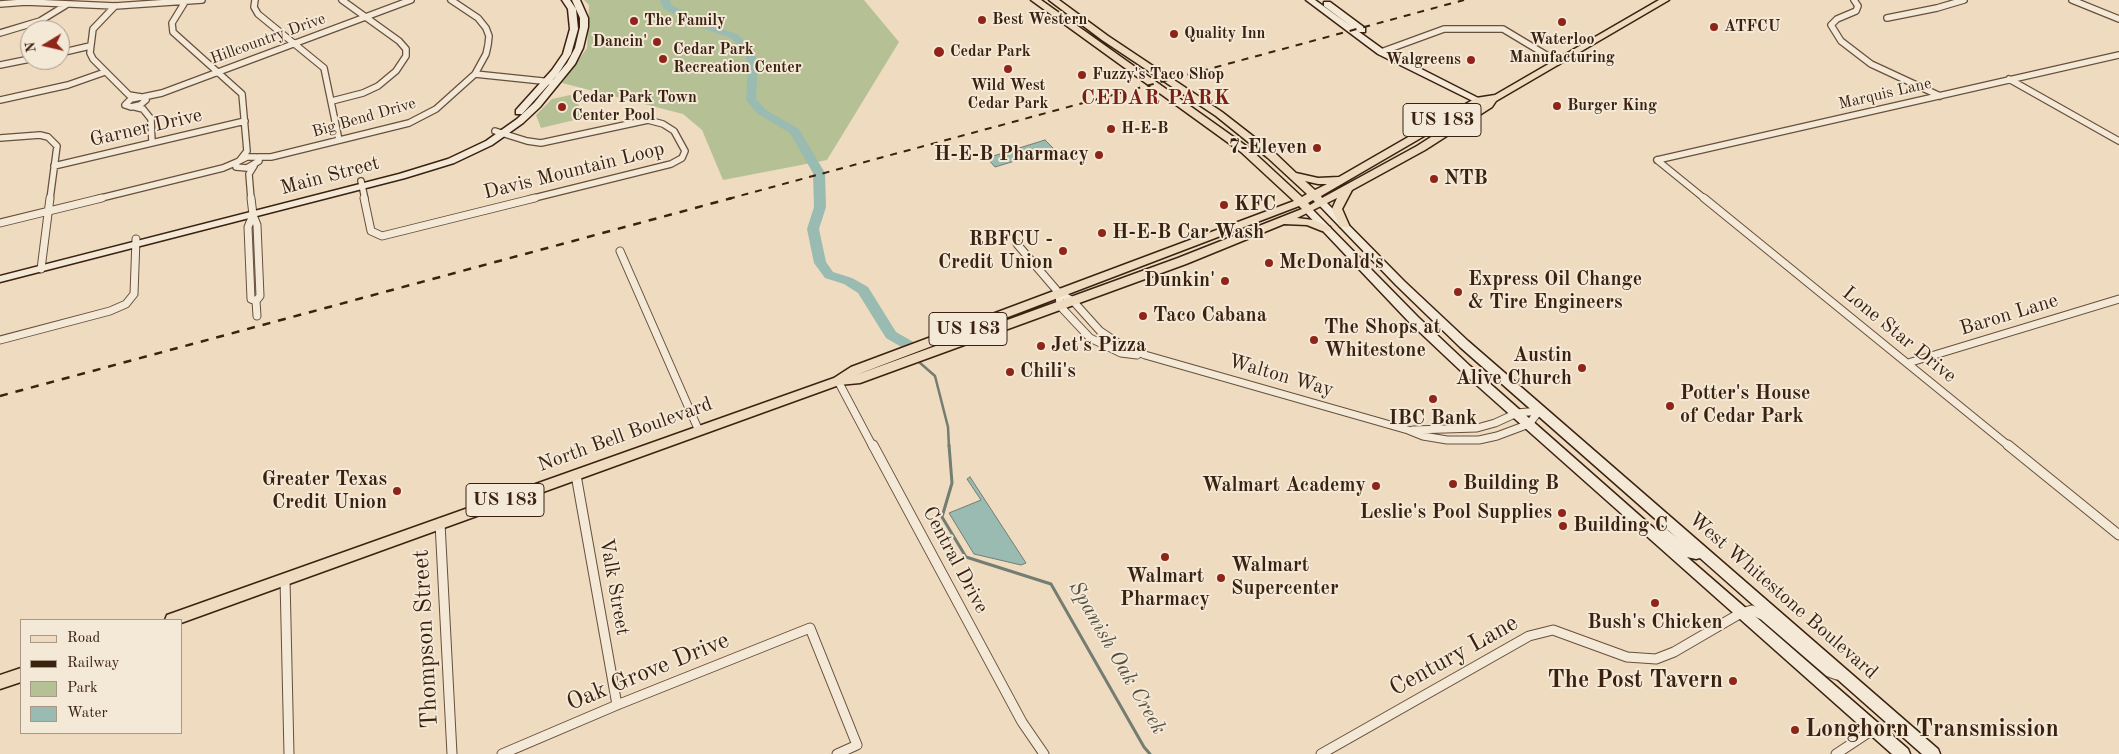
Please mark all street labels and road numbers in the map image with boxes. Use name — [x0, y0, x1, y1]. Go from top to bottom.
street label: Hillcountry Drive — [208, 9, 328, 69]
street label: Marquis Lane — [1837, 74, 1933, 114]
street label: Big Bend Drive — [310, 94, 418, 142]
street label: Garner Drive — [88, 103, 204, 153]
road number: US 183 — [1403, 104, 1481, 136]
street label: Davis Mountain Loop — [481, 137, 667, 205]
street label: Main Street — [278, 151, 382, 201]
street label: Lone Star Drive — [1837, 282, 1961, 388]
street label: Baron Lane — [1957, 289, 2061, 341]
road number: US 183 — [929, 312, 1007, 346]
street label: Walton Way — [1226, 350, 1336, 402]
street label: North Bell Boulevard — [535, 392, 715, 478]
road number: US 183 — [466, 484, 544, 516]
street label: Central Drive — [917, 502, 993, 618]
street label: West Whitestone Boulevard — [1684, 507, 1882, 685]
street label: Valk Street — [594, 537, 634, 637]
street label: Thompson Street — [407, 549, 445, 729]
street label: Century Lane — [1385, 609, 1523, 703]
street label: Oak Grove Drive — [562, 626, 734, 718]

